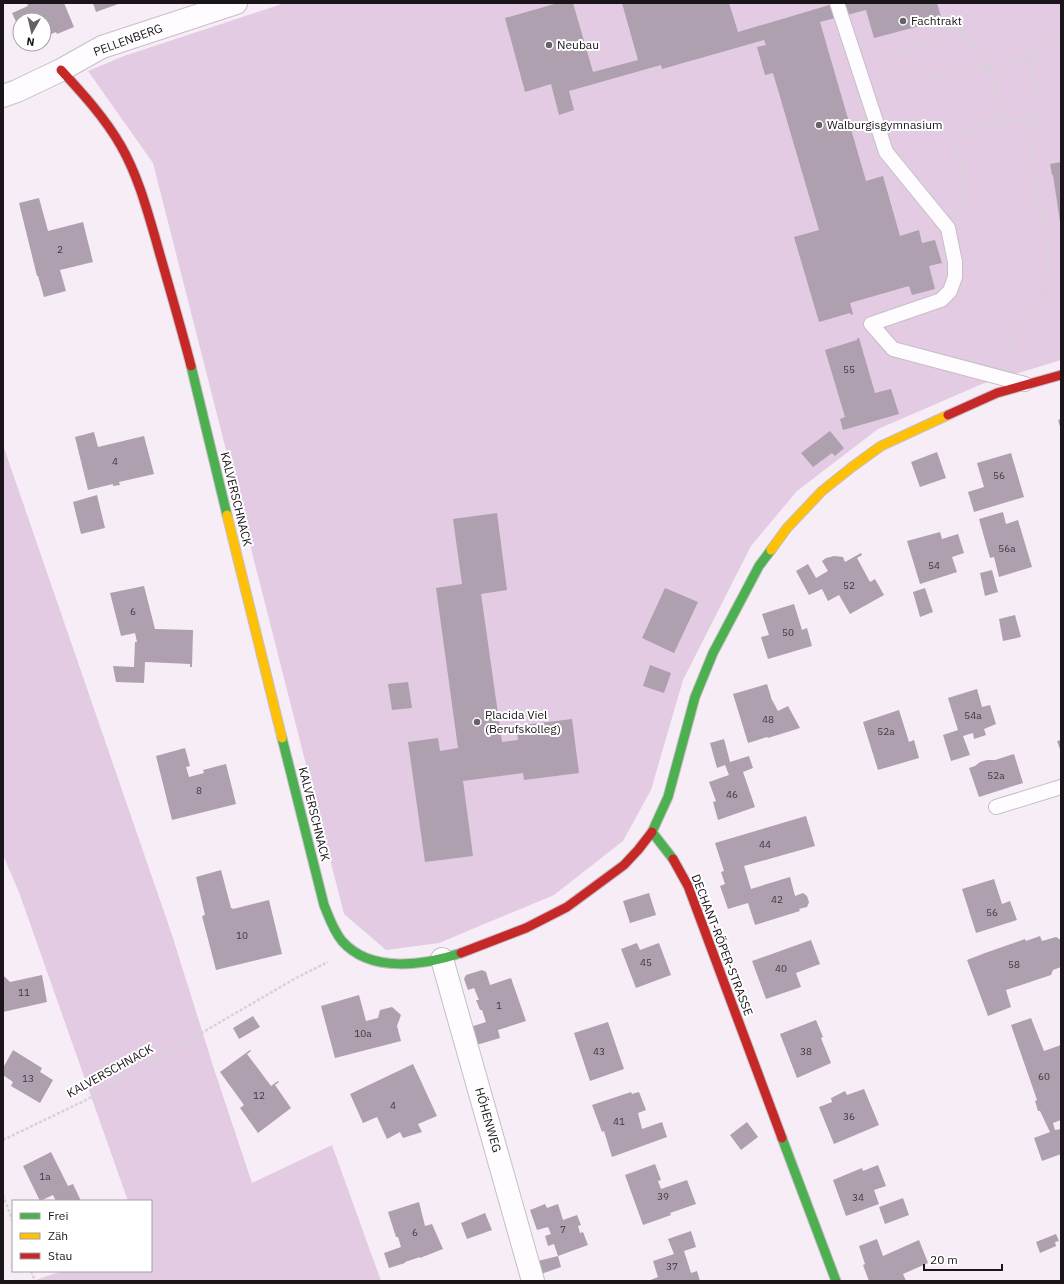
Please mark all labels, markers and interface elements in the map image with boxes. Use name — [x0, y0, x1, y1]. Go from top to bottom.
north arrow — [12, 12, 52, 52]
place label: Fachtrakt — [911, 13, 962, 28]
marker: Fachtrakt — [898, 16, 908, 26]
street label: PELLENBERG — [91, 20, 164, 59]
text: N — [26, 34, 36, 49]
place label: Neubau — [557, 37, 599, 52]
marker: Neubau — [544, 40, 554, 50]
place label: Walburgisgymnasium — [827, 117, 942, 132]
marker: Walburgisgymnasium — [814, 120, 824, 130]
house number: 2 — [57, 243, 63, 256]
house number: 55 — [843, 363, 855, 376]
street label: KALVERSCHNACK — [218, 450, 256, 548]
house number: 4 — [112, 455, 118, 468]
house number: 56 — [993, 469, 1005, 482]
house number: 56a — [998, 542, 1016, 555]
house number: 54 — [928, 559, 940, 572]
house number: 52 — [843, 579, 855, 592]
house number: 6 — [130, 605, 136, 618]
house number: 50 — [782, 626, 794, 639]
place label: Placida Viel (Berufskolleg) — [485, 707, 561, 736]
house number: 54a — [964, 709, 982, 722]
house number: 48 — [762, 713, 774, 726]
marker: Placida Viel (Berufskolleg) — [472, 717, 482, 727]
house number: 52a — [877, 725, 895, 738]
street label: KALVERSCHNACK — [296, 765, 334, 863]
house number: 52a — [987, 769, 1005, 782]
house number: 8 — [196, 784, 202, 797]
house number: 46 — [726, 788, 738, 801]
house number: 44 — [759, 838, 771, 851]
street label: DECHANT-RÖPER-STRASSE — [689, 872, 756, 1018]
house number: 42 — [771, 893, 783, 906]
house number: 56 — [986, 906, 998, 919]
house number: 10 — [236, 929, 248, 942]
house number: 45 — [640, 956, 652, 969]
house number: 58 — [1008, 958, 1020, 971]
house number: 40 — [775, 962, 787, 975]
house number: 11 — [18, 986, 30, 999]
house number: 1 — [496, 999, 502, 1012]
house number: 10a — [354, 1027, 372, 1040]
street label: KALVERSCHNACK — [64, 1040, 156, 1101]
house number: 43 — [593, 1045, 605, 1058]
house number: 38 — [800, 1045, 812, 1058]
house number: 60 — [1038, 1070, 1050, 1083]
house number: 13 — [22, 1072, 34, 1085]
street label: HÖHENWEG — [472, 1086, 505, 1154]
house number: 12 — [253, 1089, 265, 1102]
house number: 4 — [390, 1099, 396, 1112]
house number: 36 — [843, 1110, 855, 1123]
house number: 41 — [613, 1115, 625, 1128]
house number: 1a — [39, 1170, 51, 1183]
house number: 39 — [657, 1190, 669, 1203]
house number: 34 — [852, 1191, 864, 1204]
legend — [12, 1200, 152, 1272]
text: Frei — [48, 1208, 68, 1223]
house number: 7 — [560, 1223, 566, 1236]
house number: 6 — [412, 1226, 418, 1239]
text: Zäh — [48, 1228, 68, 1243]
scale bar — [924, 1246, 1002, 1272]
text: Stau — [48, 1248, 72, 1263]
text: 20 m — [930, 1252, 958, 1267]
house number: 37 — [666, 1260, 678, 1273]

